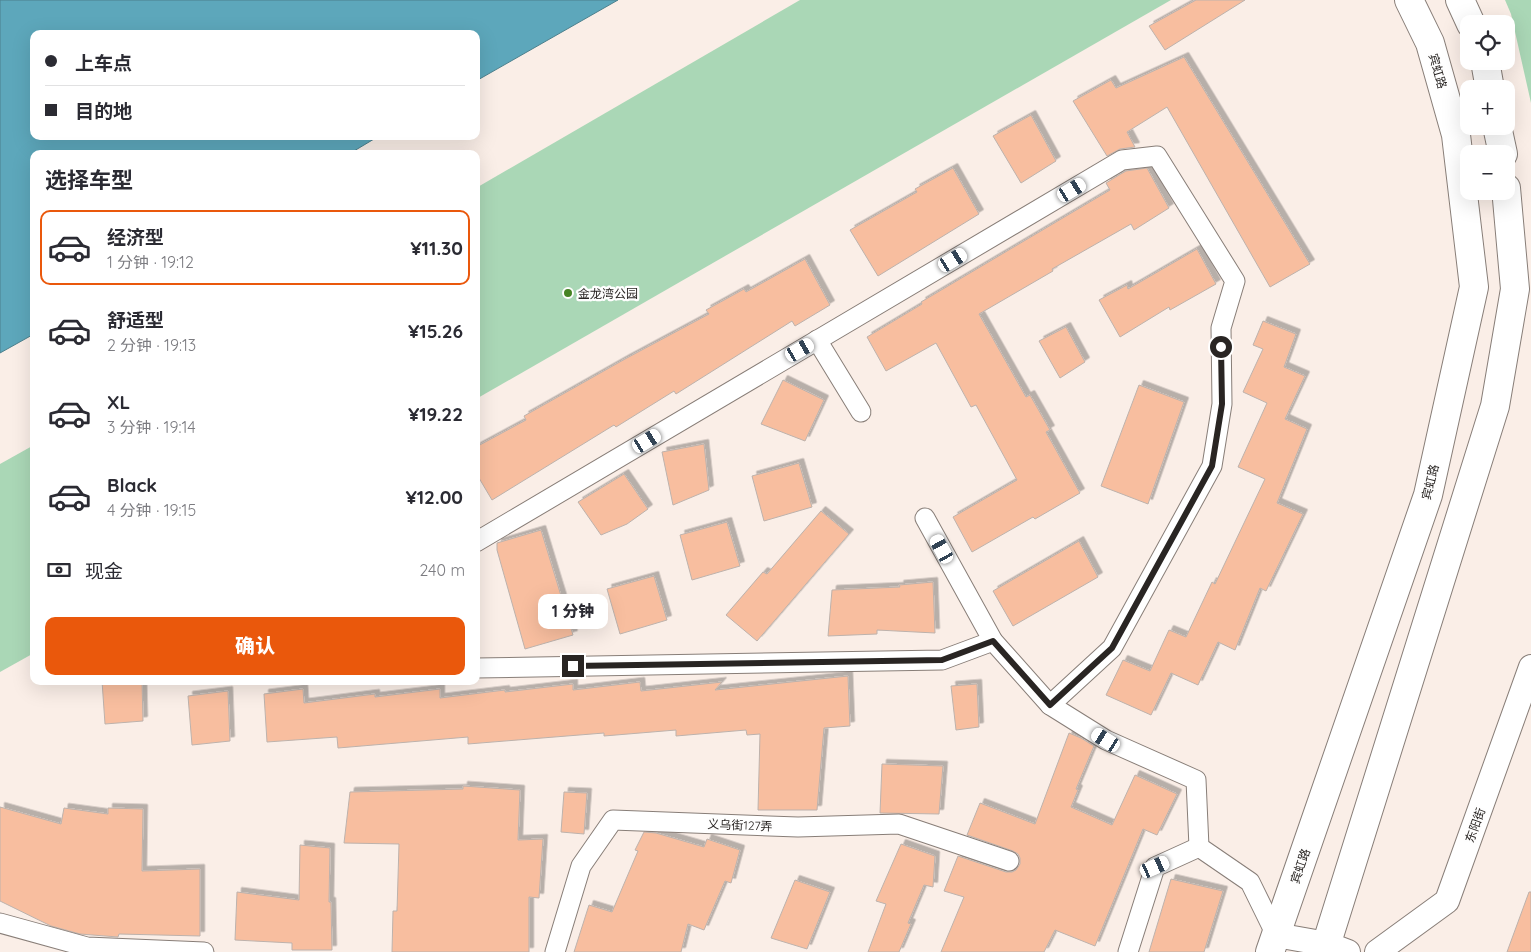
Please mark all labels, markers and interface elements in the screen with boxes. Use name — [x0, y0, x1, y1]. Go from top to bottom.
map controls — [1460, 15, 1515, 200]
button: locate — [1460, 15, 1515, 70]
text: 上车点 — [75, 51, 132, 75]
street label: 宾虹路 — [1426, 52, 1450, 90]
button: + — [1460, 80, 1515, 135]
text: 目的地 — [75, 99, 132, 123]
button: − — [1460, 145, 1515, 200]
text: 选择车型 — [45, 166, 133, 194]
car — [1055, 176, 1088, 204]
icon: car — [47, 225, 92, 270]
text: 经济型 — [107, 225, 164, 249]
text: ¥11.30 — [410, 236, 463, 260]
car — [936, 246, 969, 274]
text: 1 分钟 · 19:12 — [107, 252, 194, 272]
place label: 金龙湾公园 — [578, 286, 638, 301]
marker: 金龙湾公园 — [562, 287, 574, 299]
icon: car — [47, 308, 92, 353]
text: 舒适型 — [107, 308, 164, 332]
text: ¥15.26 — [408, 319, 463, 343]
text: 2 分钟 · 19:13 — [107, 335, 196, 355]
car — [783, 336, 816, 364]
route start — [1210, 336, 1232, 358]
text: XL — [107, 390, 130, 414]
icon: car — [47, 391, 92, 436]
text: ¥19.22 — [408, 402, 463, 426]
text: 3 分钟 · 19:14 — [107, 417, 196, 437]
car — [630, 427, 663, 455]
street label: 宾虹路 — [1418, 463, 1442, 501]
text: Black — [107, 473, 157, 497]
icon: car — [47, 474, 92, 519]
text: ¥12.00 — [405, 485, 463, 509]
text: 4 分钟 · 19:15 — [107, 500, 196, 520]
car — [928, 532, 955, 566]
icon: cash — [45, 556, 73, 584]
text: 现金 — [85, 559, 123, 583]
text: 240 m — [419, 560, 465, 580]
callout: 1 分钟 — [538, 594, 608, 628]
text: 1 分钟 — [552, 601, 594, 621]
button: 确认 — [45, 617, 465, 675]
route end — [562, 655, 584, 677]
car — [1089, 726, 1122, 754]
street label: 东阳街 — [1462, 806, 1488, 844]
street label: 义乌街127弄 — [707, 816, 773, 834]
street label: 宾虹路 — [1287, 847, 1313, 885]
car — [1138, 854, 1171, 880]

